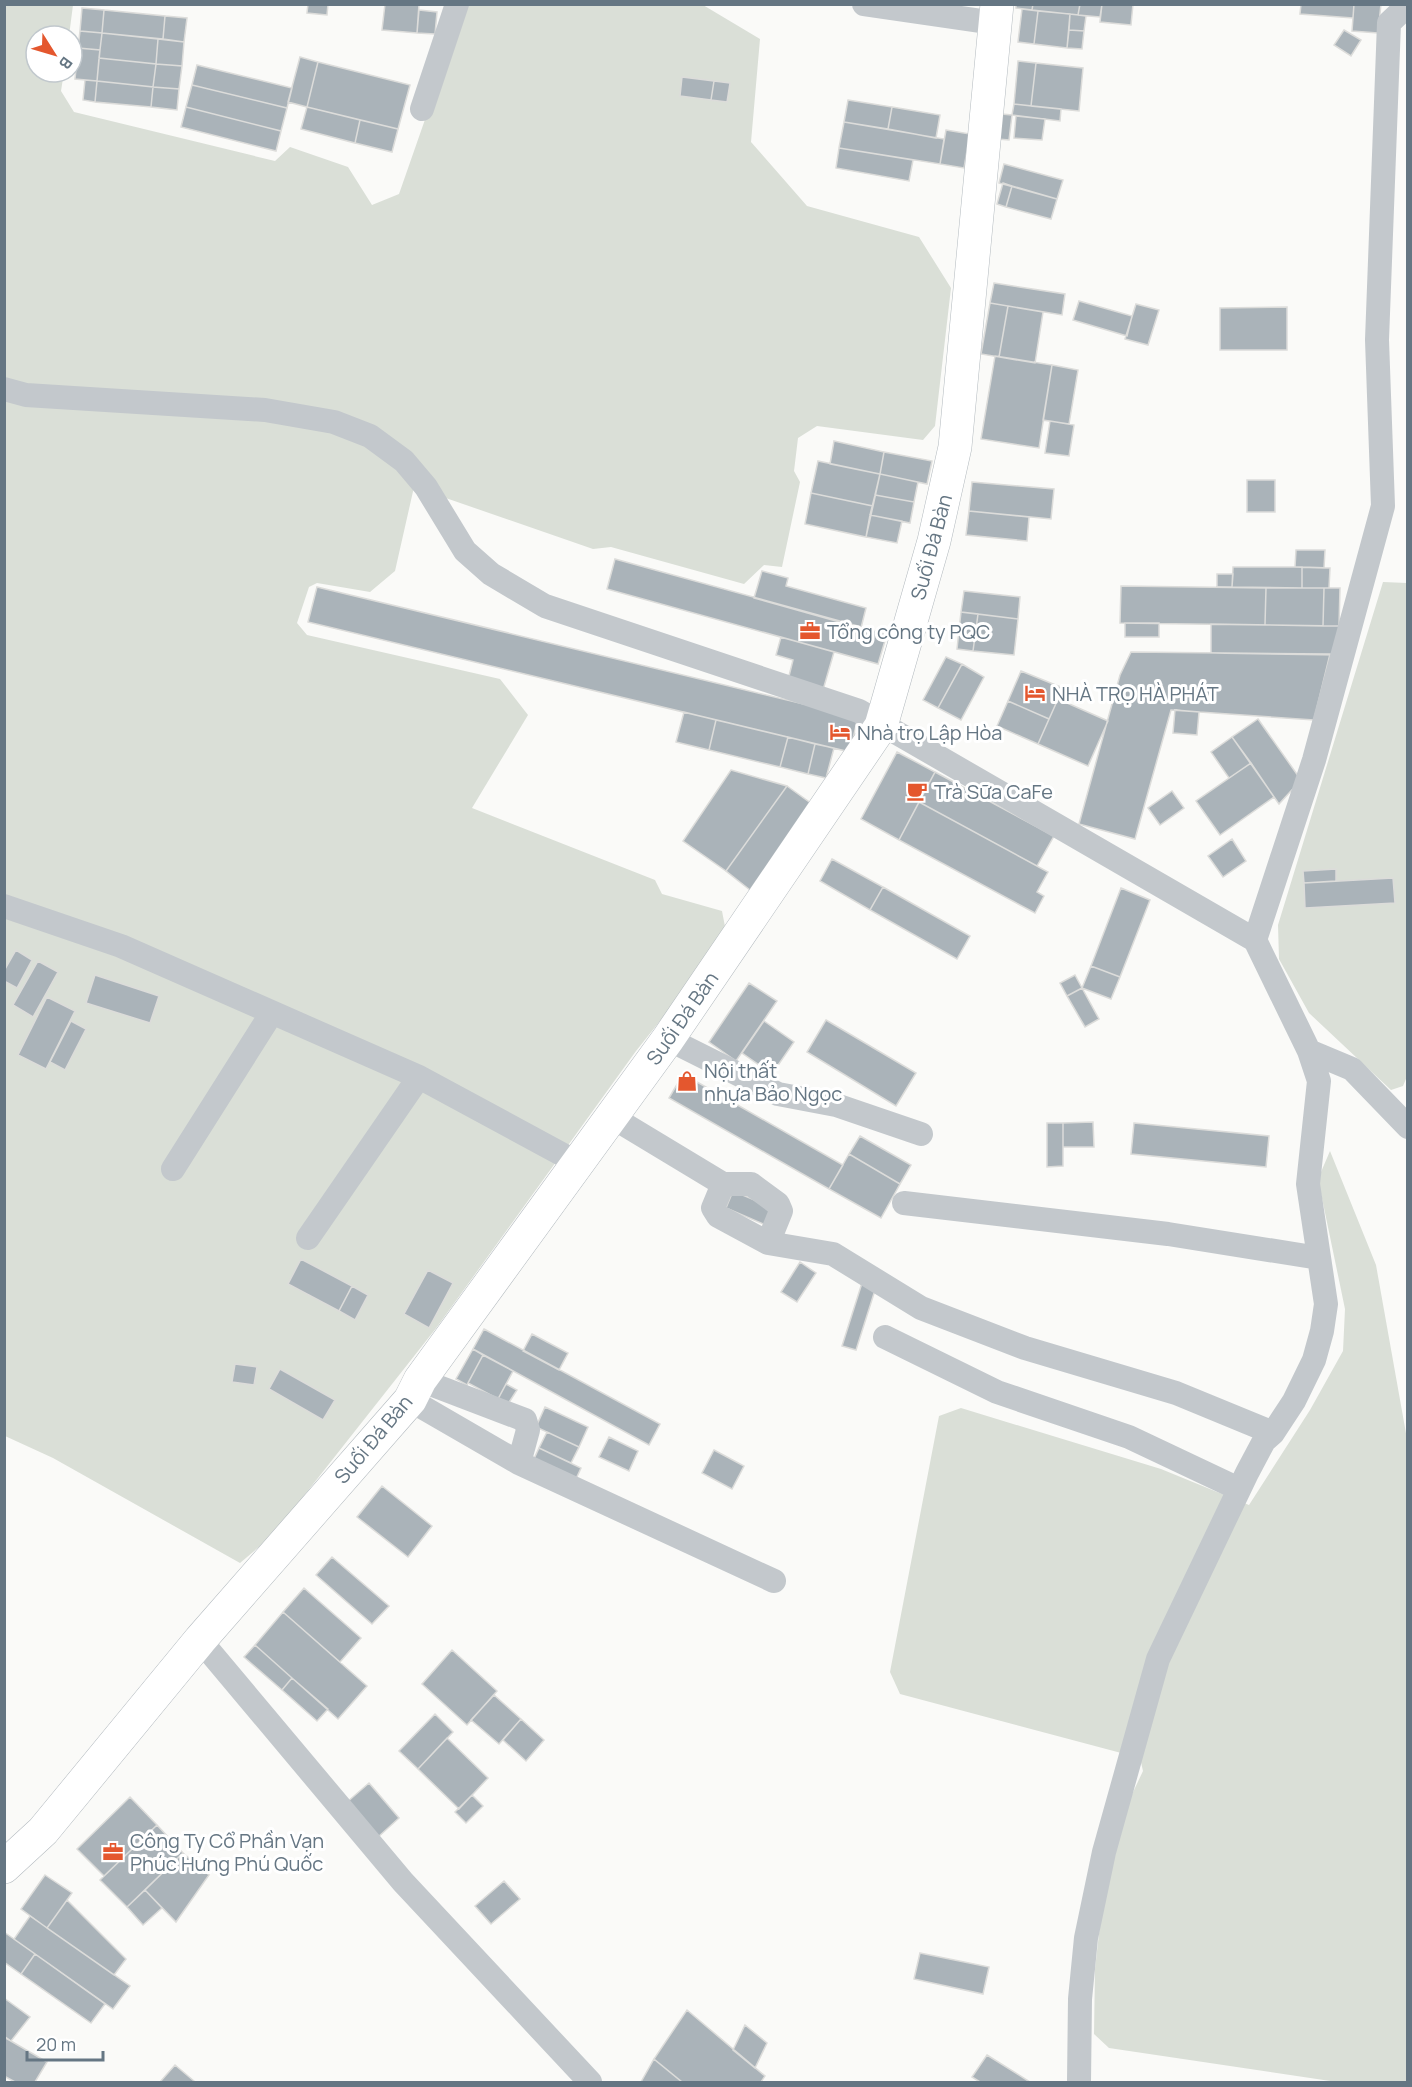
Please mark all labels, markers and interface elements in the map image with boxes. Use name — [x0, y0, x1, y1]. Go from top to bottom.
north arrow — [24, 24, 84, 84]
text: B — [54, 52, 78, 74]
street label: Suối Đá Bàn — [904, 491, 958, 603]
place label: Tổng công ty PQC — [827, 618, 990, 645]
office icon: Tổng công ty PQC — [798, 619, 822, 643]
place label: NHÀ TRỌ HÀ PHÁT — [1052, 680, 1219, 707]
hotel icon: NHÀ TRỌ HÀ PHÁT — [1023, 681, 1047, 705]
place label: Nhà trọ Lập Hòa — [857, 719, 1002, 746]
hotel icon: Nhà trọ Lập Hòa — [828, 720, 852, 744]
place label: Trà Sữa CaFe — [934, 778, 1053, 805]
cafe icon: Trà Sữa CaFe — [905, 779, 929, 803]
street label: Suối Đá Bàn — [640, 966, 724, 1070]
place label: Nội thất nhựa Bảo Ngọc — [704, 1057, 842, 1107]
shop icon: Nội thất nhựa Bảo Ngọc — [675, 1069, 699, 1093]
street label: Suối Đá Bàn — [328, 1389, 418, 1489]
place label: Công Ty Cổ Phần Vạn Phúc Hưng Phú Quốc — [130, 1827, 324, 1877]
office icon: Công Ty Cổ Phần Vạn Phúc Hưng Phú Quốc — [101, 1840, 125, 1864]
scale bar — [27, 2024, 104, 2062]
text: 20 m — [36, 2032, 76, 2056]

